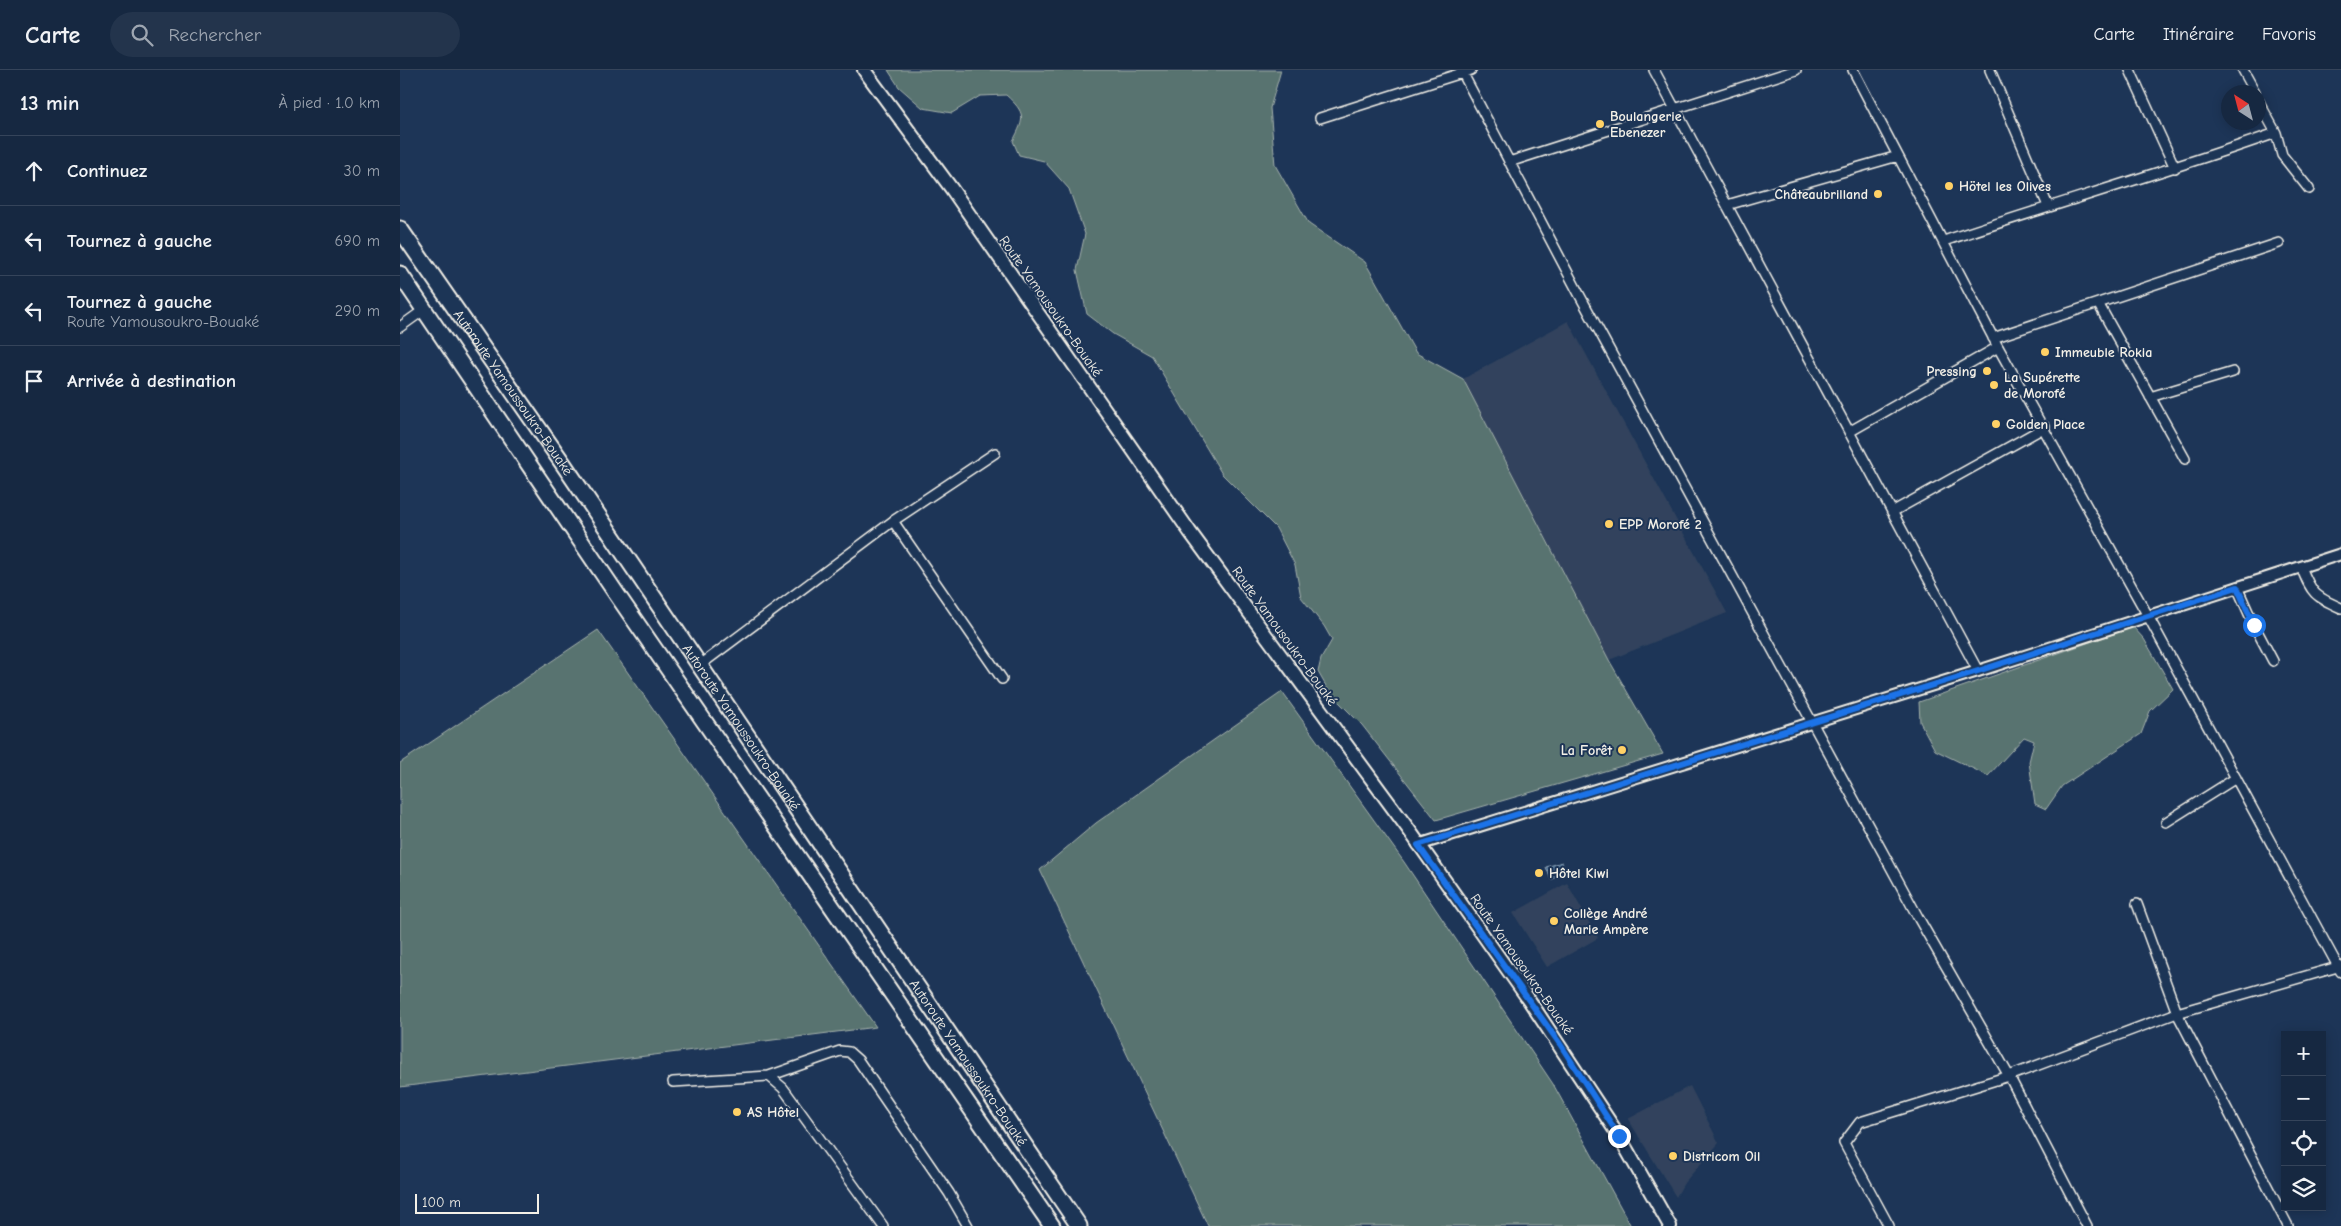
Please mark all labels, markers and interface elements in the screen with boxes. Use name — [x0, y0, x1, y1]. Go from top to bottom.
search box — [110, 12, 460, 57]
text: Carte — [25, 21, 80, 49]
icon: search — [128, 21, 156, 49]
text: Rechercher — [168, 24, 261, 46]
text: Carte — [2094, 24, 2135, 45]
text: Itinéraire — [2163, 24, 2234, 45]
text: Favoris — [2262, 24, 2316, 45]
north arrow — [2221, 85, 2266, 130]
text: 13 min — [20, 91, 79, 115]
text: À pied · 1.0 km — [278, 94, 380, 112]
place label: Boulangerie Ebenezer — [1610, 108, 1682, 141]
marker: Boulangerie Ebenezer — [1594, 118, 1606, 130]
icon: ahead — [20, 157, 48, 185]
text: Continuez — [67, 160, 147, 182]
text: 30 m — [344, 162, 380, 180]
place label: Hötel les Olives — [1959, 178, 2051, 195]
marker: Hötel les Olives — [1943, 180, 1955, 192]
place label: Châteaubrilland — [1775, 186, 1868, 203]
marker: Châteaubrilland — [1872, 188, 1884, 200]
icon: left — [20, 227, 48, 255]
text: Tournez à gauche — [67, 230, 212, 252]
text: 690 m — [335, 232, 380, 250]
street label: Route Yamousoukro-Bouaké — [995, 232, 1106, 380]
text: Tournez à gauche — [67, 291, 212, 313]
icon: left — [20, 297, 48, 325]
text: 290 m — [335, 302, 380, 320]
street label: Autoroute Yamoussoukro-Bouaké — [450, 307, 576, 479]
text: Route Yamousoukro-Bouaké — [67, 313, 259, 331]
place label: Immeuble Rokia — [2055, 344, 2152, 361]
marker: Immeuble Rokia — [2039, 346, 2051, 358]
place label: Pressing — [1927, 363, 1977, 380]
marker: Pressing — [1981, 365, 1993, 377]
icon: arrive — [20, 367, 48, 395]
place label: La Supérette de Morofé — [2004, 369, 2080, 402]
text: Arrivée à destination — [67, 370, 236, 392]
marker: La Supérette de Morofé — [1988, 379, 2000, 391]
place label: Golden Place — [2006, 416, 2085, 433]
marker: Golden Place — [1990, 418, 2002, 430]
place label: EPP Morofé 2 — [1619, 516, 1702, 533]
marker: EPP Morofé 2 — [1603, 518, 1615, 530]
street label: Route Yamousoukro-Bouaké — [1228, 563, 1341, 709]
route start — [2243, 614, 2266, 637]
street label: Autoroute Yamoussoukro-Bouaké — [679, 641, 803, 814]
place label: La Forêt — [1561, 742, 1612, 759]
marker: La Forêt — [1616, 744, 1628, 756]
place label: Hôtel Kiwi — [1549, 865, 1609, 882]
marker: Hôtel Kiwi — [1533, 867, 1545, 879]
street label: Route Yamousoukro-Bouaké — [1466, 890, 1577, 1038]
place label: Collège André Marie Ampère — [1564, 905, 1649, 938]
marker: Collège André Marie Ampère — [1548, 915, 1560, 927]
street label: Autoroute Yamoussoukro-Bouaké — [906, 976, 1030, 1150]
map controls — [2281, 1031, 2326, 1211]
button: + — [2281, 1031, 2326, 1076]
button: − — [2281, 1076, 2326, 1121]
place label: AS Hôtel — [747, 1104, 799, 1121]
marker: AS Hôtel — [731, 1106, 743, 1118]
button: locate — [2281, 1121, 2326, 1166]
route end — [1608, 1125, 1631, 1148]
place label: Districom Oil — [1683, 1148, 1760, 1165]
marker: Districom Oil — [1667, 1150, 1679, 1162]
button: layers — [2281, 1166, 2326, 1211]
scale bar — [415, 1191, 539, 1214]
text: 100 m — [422, 1194, 461, 1211]

